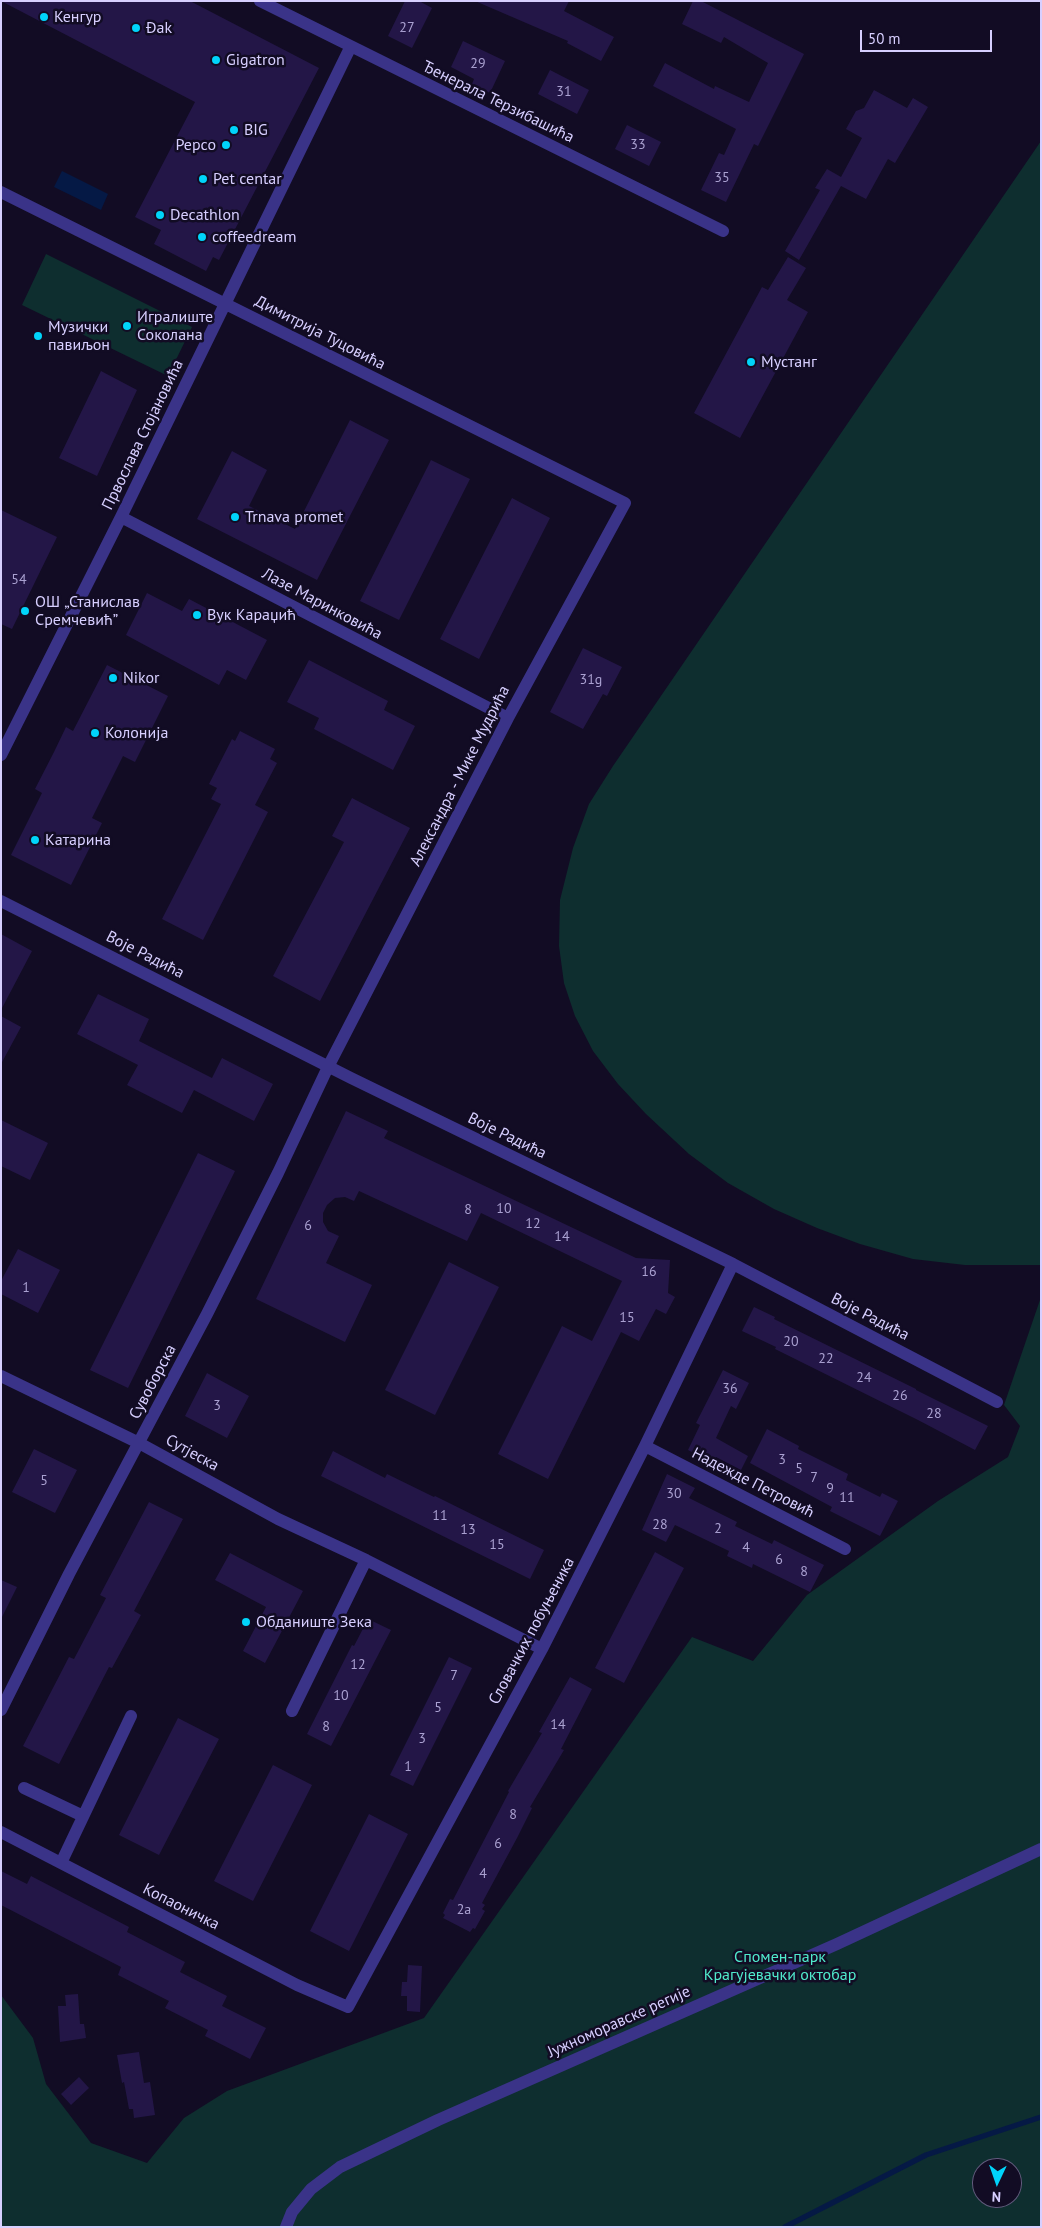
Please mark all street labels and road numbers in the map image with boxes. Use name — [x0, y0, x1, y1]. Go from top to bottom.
street label: Ђенерала Терзибашића — [419, 57, 577, 147]
street label: Димитрија Туцовића — [252, 292, 388, 374]
street label: Првослава Стојановића — [98, 357, 188, 513]
street label: Лазе Маринковића — [259, 564, 385, 644]
street label: Александра - Мике Мудрића — [406, 682, 514, 870]
street label: Воје Радића — [103, 927, 187, 983]
street label: Воје Радића — [465, 1109, 549, 1163]
street label: Воје Радића — [828, 1289, 912, 1345]
street label: Сувоборска — [125, 1341, 181, 1423]
street label: Сутјеска — [162, 1431, 222, 1475]
street label: Надежде Петровић — [688, 1444, 818, 1522]
street label: Словачких побуњеника — [485, 1554, 579, 1708]
street label: Копаоничка — [140, 1880, 222, 1934]
street label: Јужноморавске регије — [545, 1982, 693, 2062]

